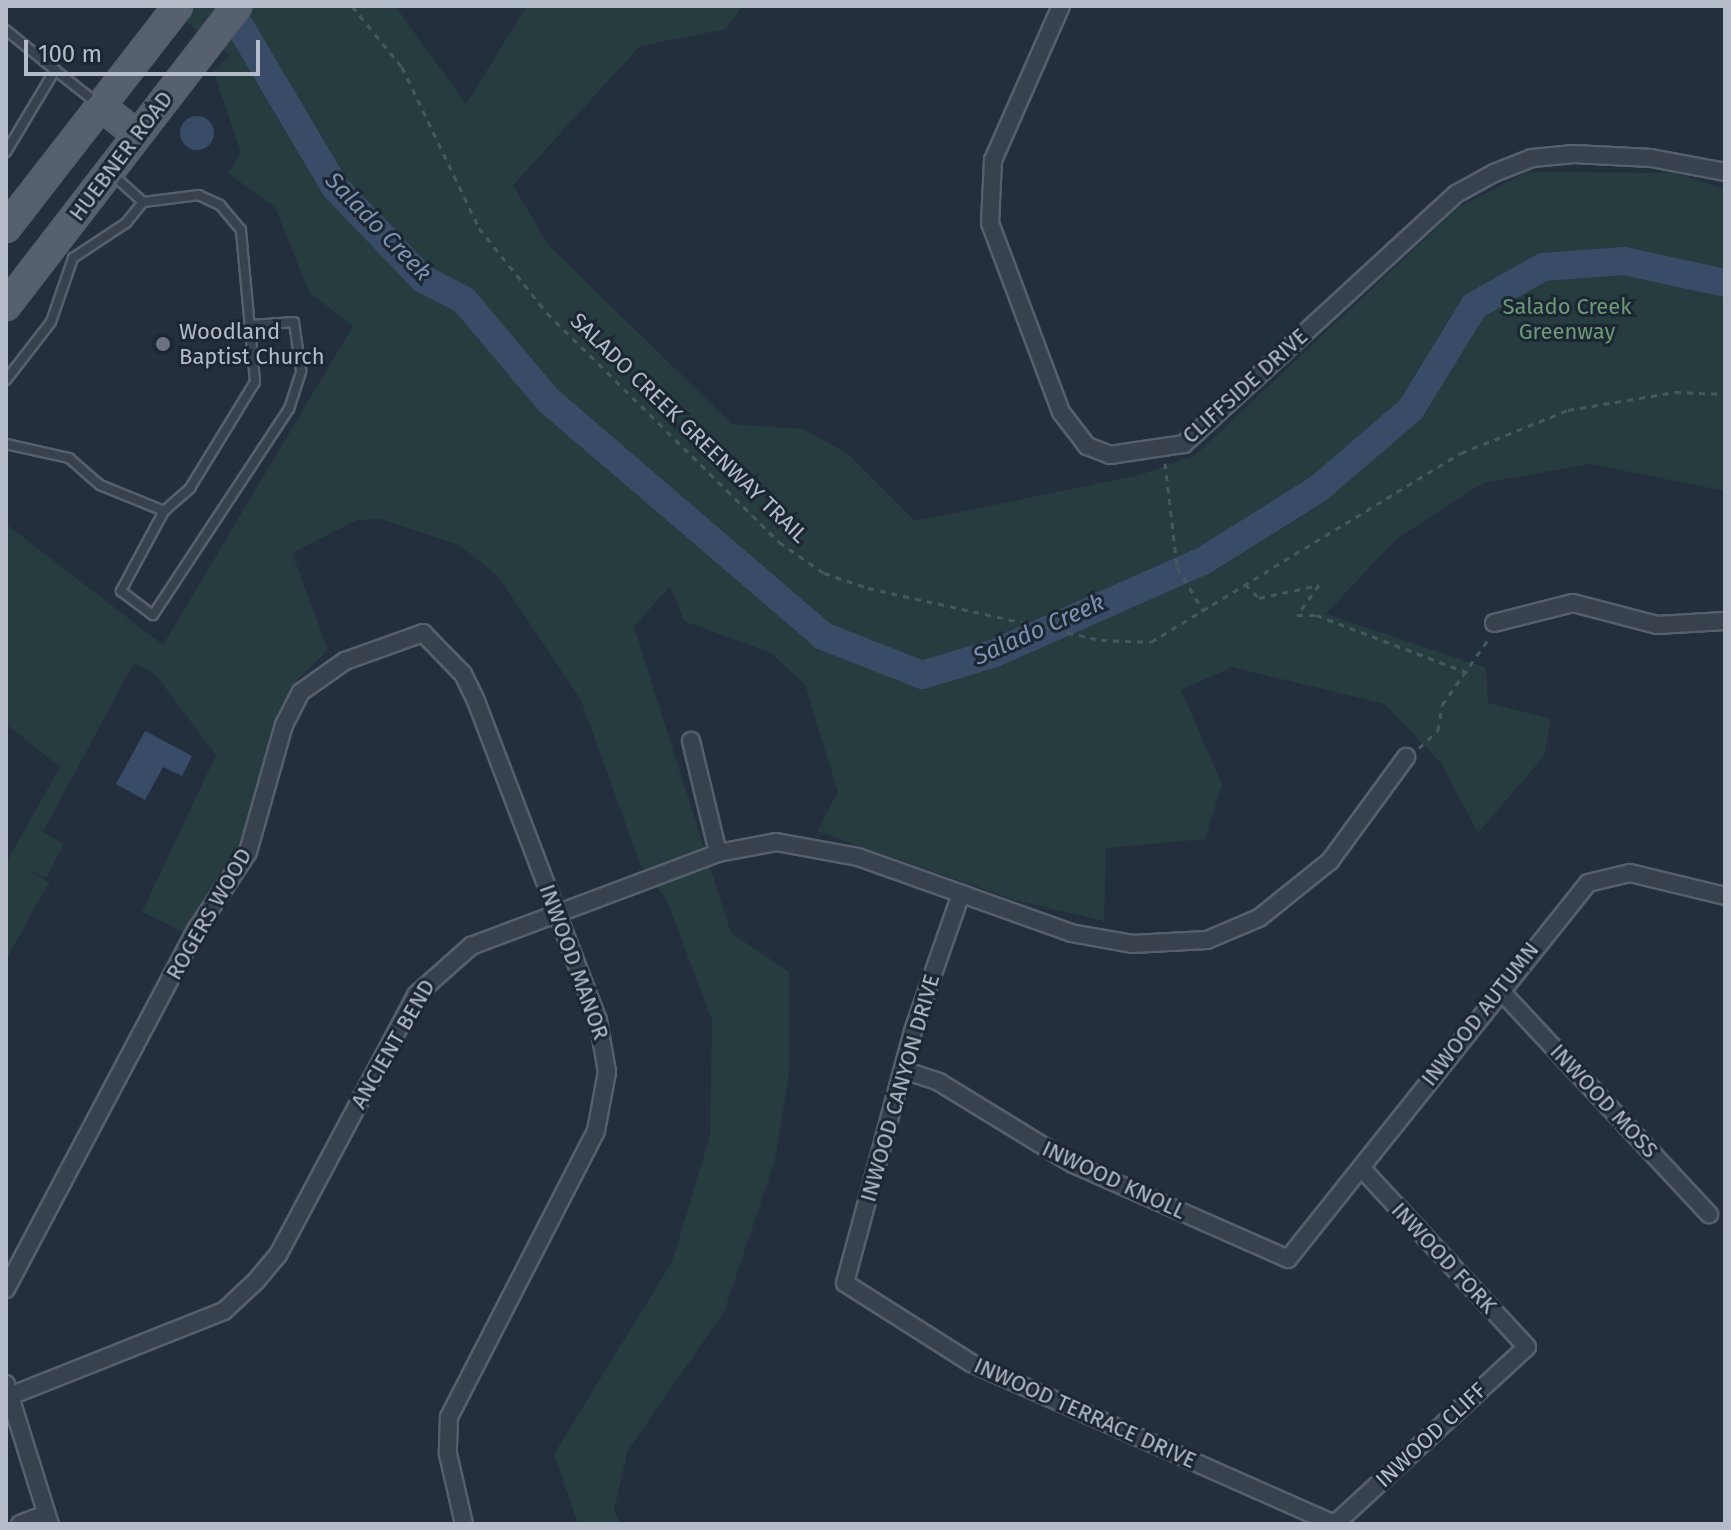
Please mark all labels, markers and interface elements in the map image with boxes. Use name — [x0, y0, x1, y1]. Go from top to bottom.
scale bar — [28, 24, 264, 74]
text: 100 m — [38, 40, 102, 68]
street label: HUEBNER ROAD — [64, 86, 178, 226]
water label: Salado Creek — [319, 167, 437, 287]
park label: Salado Creek Greenway — [1503, 293, 1631, 344]
street label: SALADO CREEK GREENWAY TRAIL — [565, 308, 813, 548]
place label: Woodland Baptist Church — [179, 318, 325, 370]
street label: CLIFFSIDE DRIVE — [1177, 323, 1313, 449]
marker: Woodland Baptist Church — [154, 335, 172, 353]
water label: Salado Creek — [969, 588, 1109, 672]
street label: ROGERS WOOD — [161, 843, 257, 985]
street label: INWOOD MANOR — [534, 881, 614, 1043]
street label: INWOOD AUTUMN — [1416, 937, 1544, 1091]
street label: INWOOD CANYON DRIVE — [855, 971, 945, 1205]
street label: ANCIENT BEND — [345, 975, 441, 1113]
street label: INWOOD MOSS — [1545, 1039, 1663, 1163]
street label: INWOOD KNOLL — [1038, 1135, 1190, 1225]
street label: INWOOD FORK — [1386, 1197, 1502, 1319]
street label: INWOOD TERRACE DRIVE — [970, 1352, 1200, 1474]
street label: INWOOD CLIFF — [1370, 1377, 1492, 1493]

